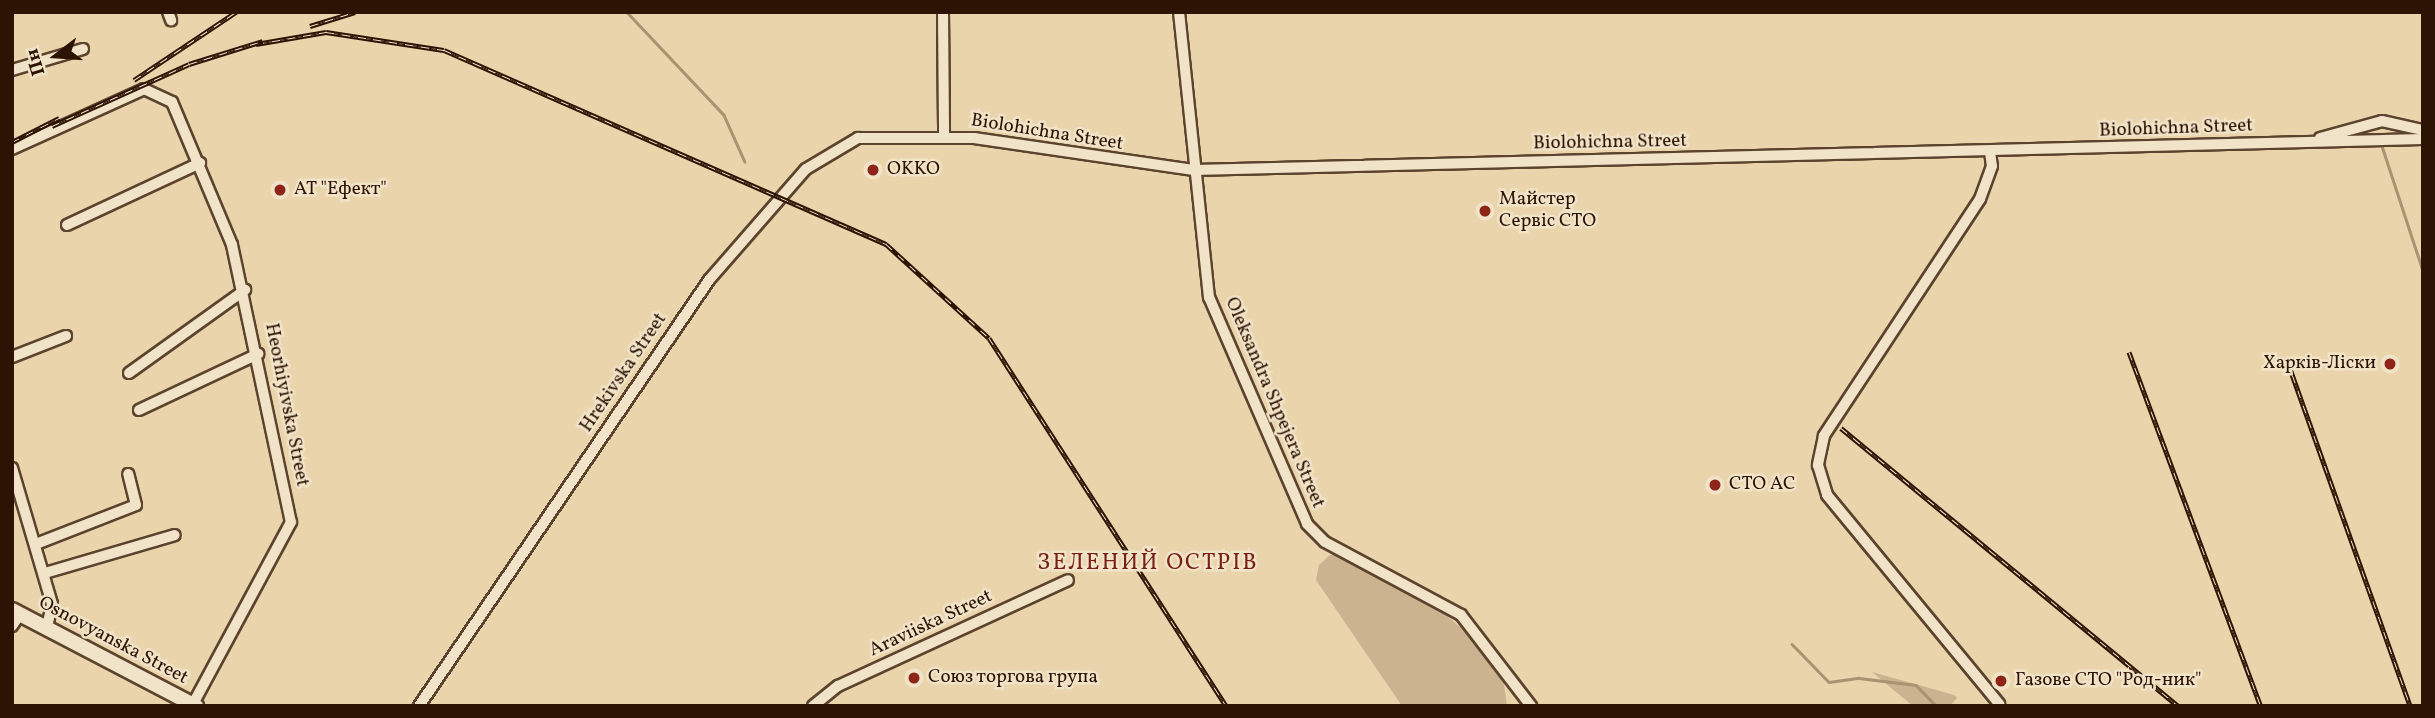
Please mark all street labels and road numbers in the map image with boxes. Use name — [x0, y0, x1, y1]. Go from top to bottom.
street label: Biolohichna Street — [969, 110, 1125, 156]
street label: Biolohichna Street — [2099, 115, 2253, 143]
street label: Biolohichna Street — [1533, 130, 1687, 156]
street label: Oleksandra Shpejera Street — [1219, 294, 1329, 512]
street label: Hrekivska Street — [576, 309, 672, 437]
street label: Heorhiyivska Street — [259, 321, 313, 489]
street label: Araviiska Street — [866, 586, 996, 662]
street label: Osnovyanska Street — [34, 592, 192, 690]

